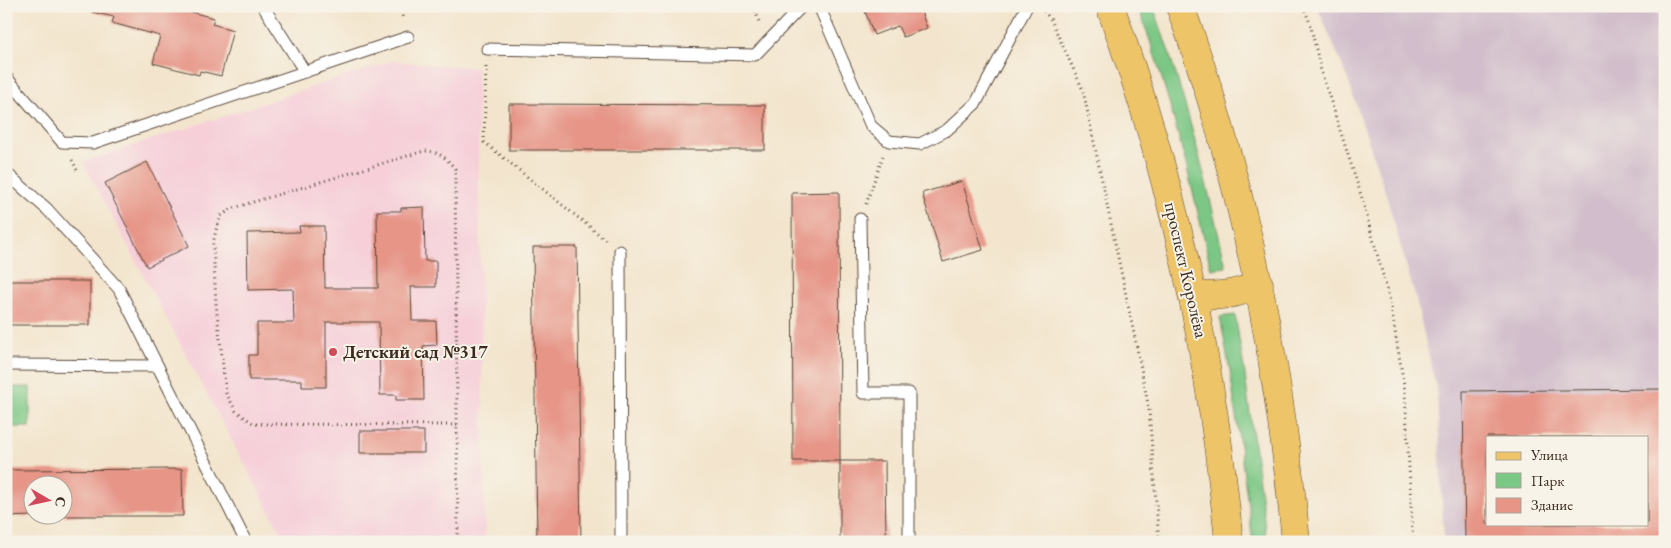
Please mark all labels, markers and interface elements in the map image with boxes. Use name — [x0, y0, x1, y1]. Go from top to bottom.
street label: проспект Королёва — [1160, 200, 1213, 341]
place label: Детский сад №317 — [343, 340, 488, 363]
marker: Детский сад №317 — [327, 346, 339, 358]
legend — [1486, 436, 1648, 526]
text: Улица — [1530, 445, 1568, 464]
text: Парк — [1531, 471, 1564, 490]
north arrow — [22, 476, 72, 526]
text: Здание — [1531, 495, 1573, 514]
text: С — [51, 496, 71, 508]

